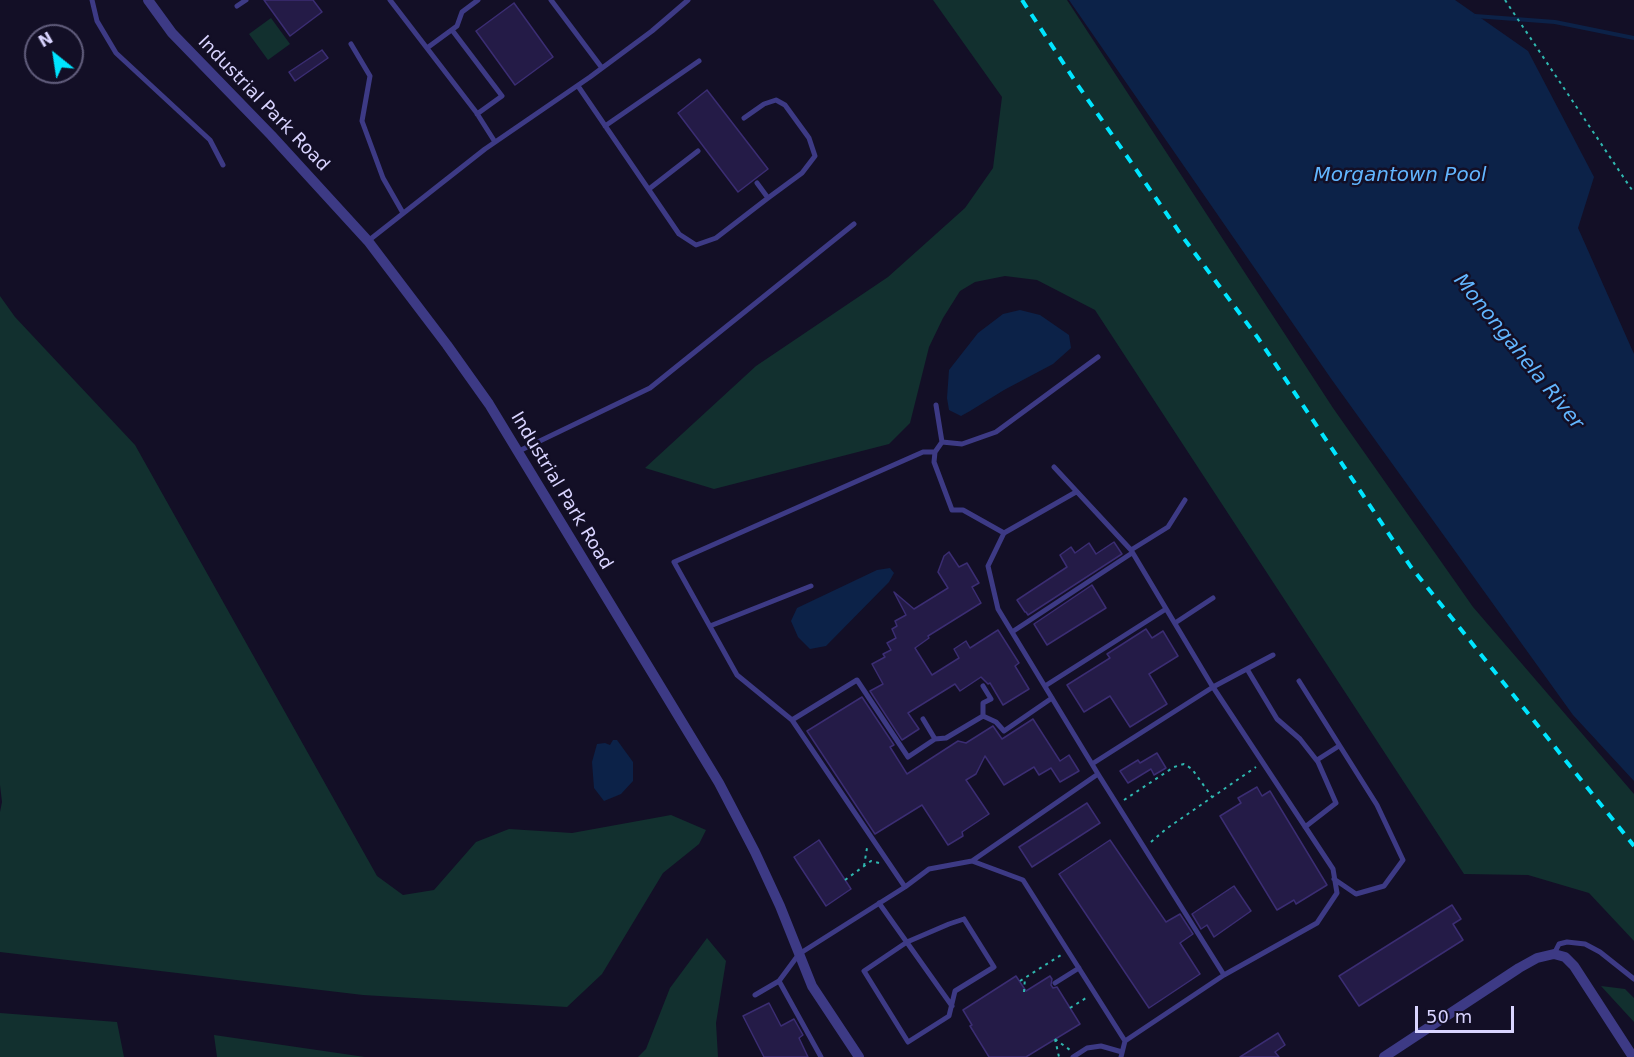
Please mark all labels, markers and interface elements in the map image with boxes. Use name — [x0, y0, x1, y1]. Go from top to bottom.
north arrow — [24, 24, 84, 84]
text: N — [35, 28, 56, 51]
street label: Industrial Park Road — [193, 32, 333, 176]
water label: Morgantown Pool — [1314, 164, 1486, 188]
water label: Monongahela River — [1448, 269, 1588, 435]
street label: Industrial Park Road — [505, 408, 617, 574]
scale bar — [1418, 994, 1517, 1032]
text: 50 m — [1426, 1006, 1472, 1027]

